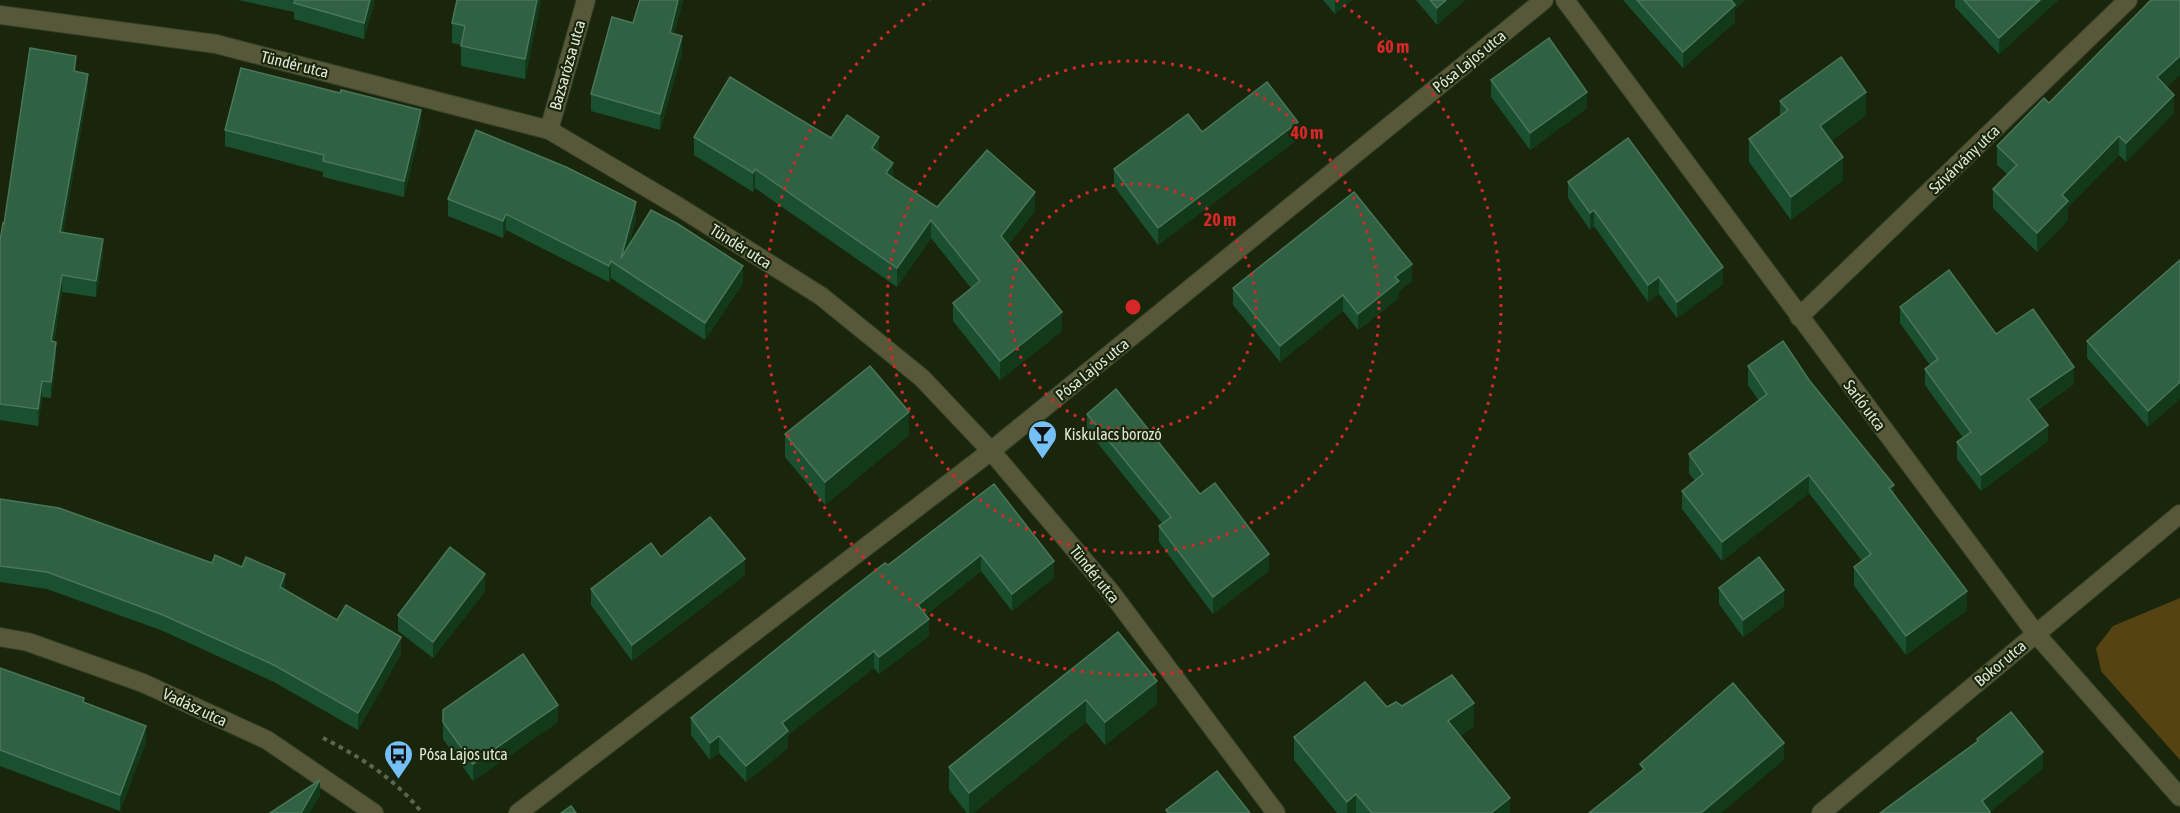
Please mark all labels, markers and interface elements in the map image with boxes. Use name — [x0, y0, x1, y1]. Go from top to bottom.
street label: Bazsarózsa utca — [546, 18, 588, 112]
street label: Pósa Lajos utca — [1429, 26, 1510, 97]
text: 60 m — [1377, 36, 1409, 57]
street label: Tündér utca — [259, 47, 331, 81]
street label: Szivárvány utca — [1925, 121, 2004, 198]
text: 40 m — [1290, 122, 1323, 143]
text: 20 m — [1204, 209, 1236, 230]
street label: Tündér utca — [707, 220, 775, 272]
centre of rings — [1123, 297, 1143, 317]
street label: Pósa Lajos utca — [1052, 334, 1133, 405]
street label: Sarló utca — [1840, 376, 1890, 434]
bar icon: Kiskulacs borozó — [1027, 418, 1059, 460]
place label: Kiskulacs borozó — [1064, 425, 1162, 443]
street label: Tündér utca — [1066, 542, 1124, 606]
street label: Bokor utca — [1971, 636, 2029, 690]
street label: Vadász utca — [160, 684, 230, 730]
bus stop icon: Pósa Lajos utca — [382, 738, 414, 780]
place label: Pósa Lajos utca — [419, 745, 508, 764]

